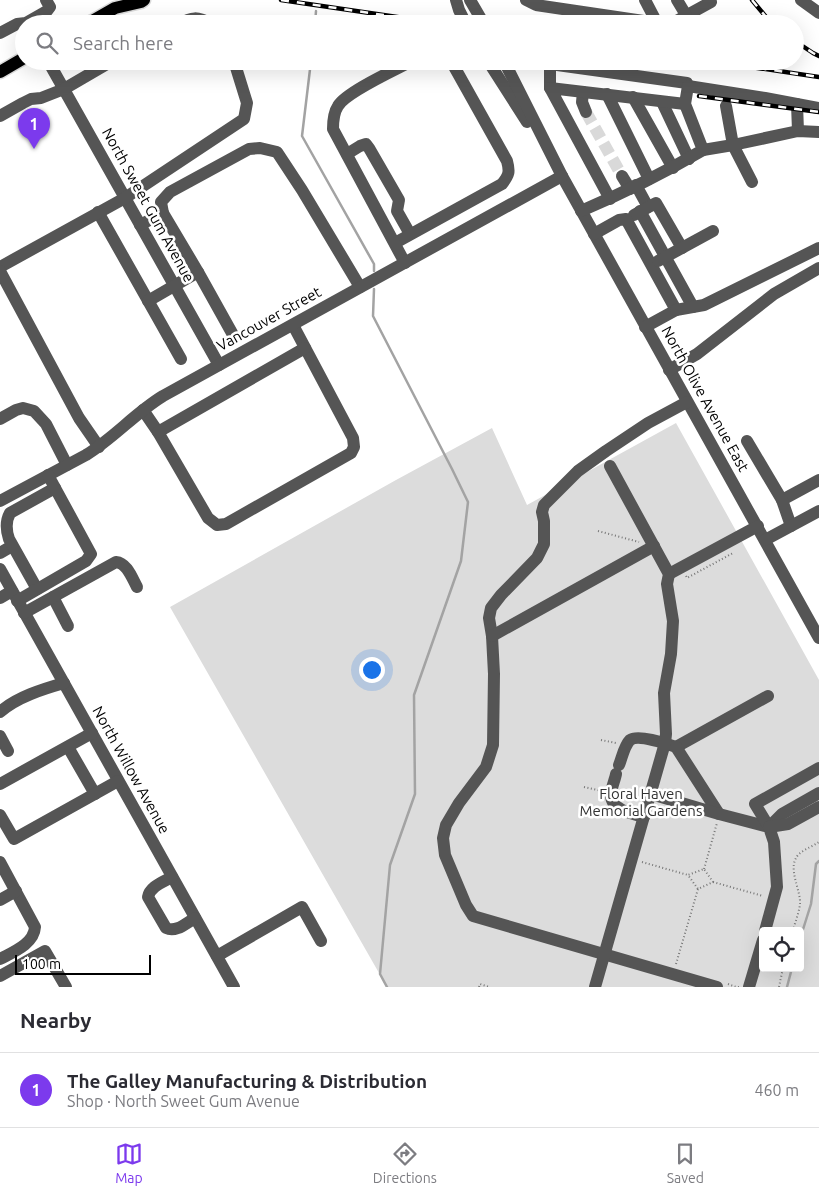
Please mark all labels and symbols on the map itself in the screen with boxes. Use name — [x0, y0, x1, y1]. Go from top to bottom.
pin: 1 — [18, 108, 50, 149]
street label: North Sweet Gum Avenue — [99, 125, 198, 285]
street label: Vancouver Street — [214, 283, 324, 354]
street label: North Olive Avenue East — [658, 323, 753, 475]
your location — [359, 657, 385, 683]
street label: North Willow Avenue — [89, 703, 174, 836]
park label: Floral Haven Memorial Gardens — [580, 785, 702, 819]
scale bar — [15, 952, 151, 975]

